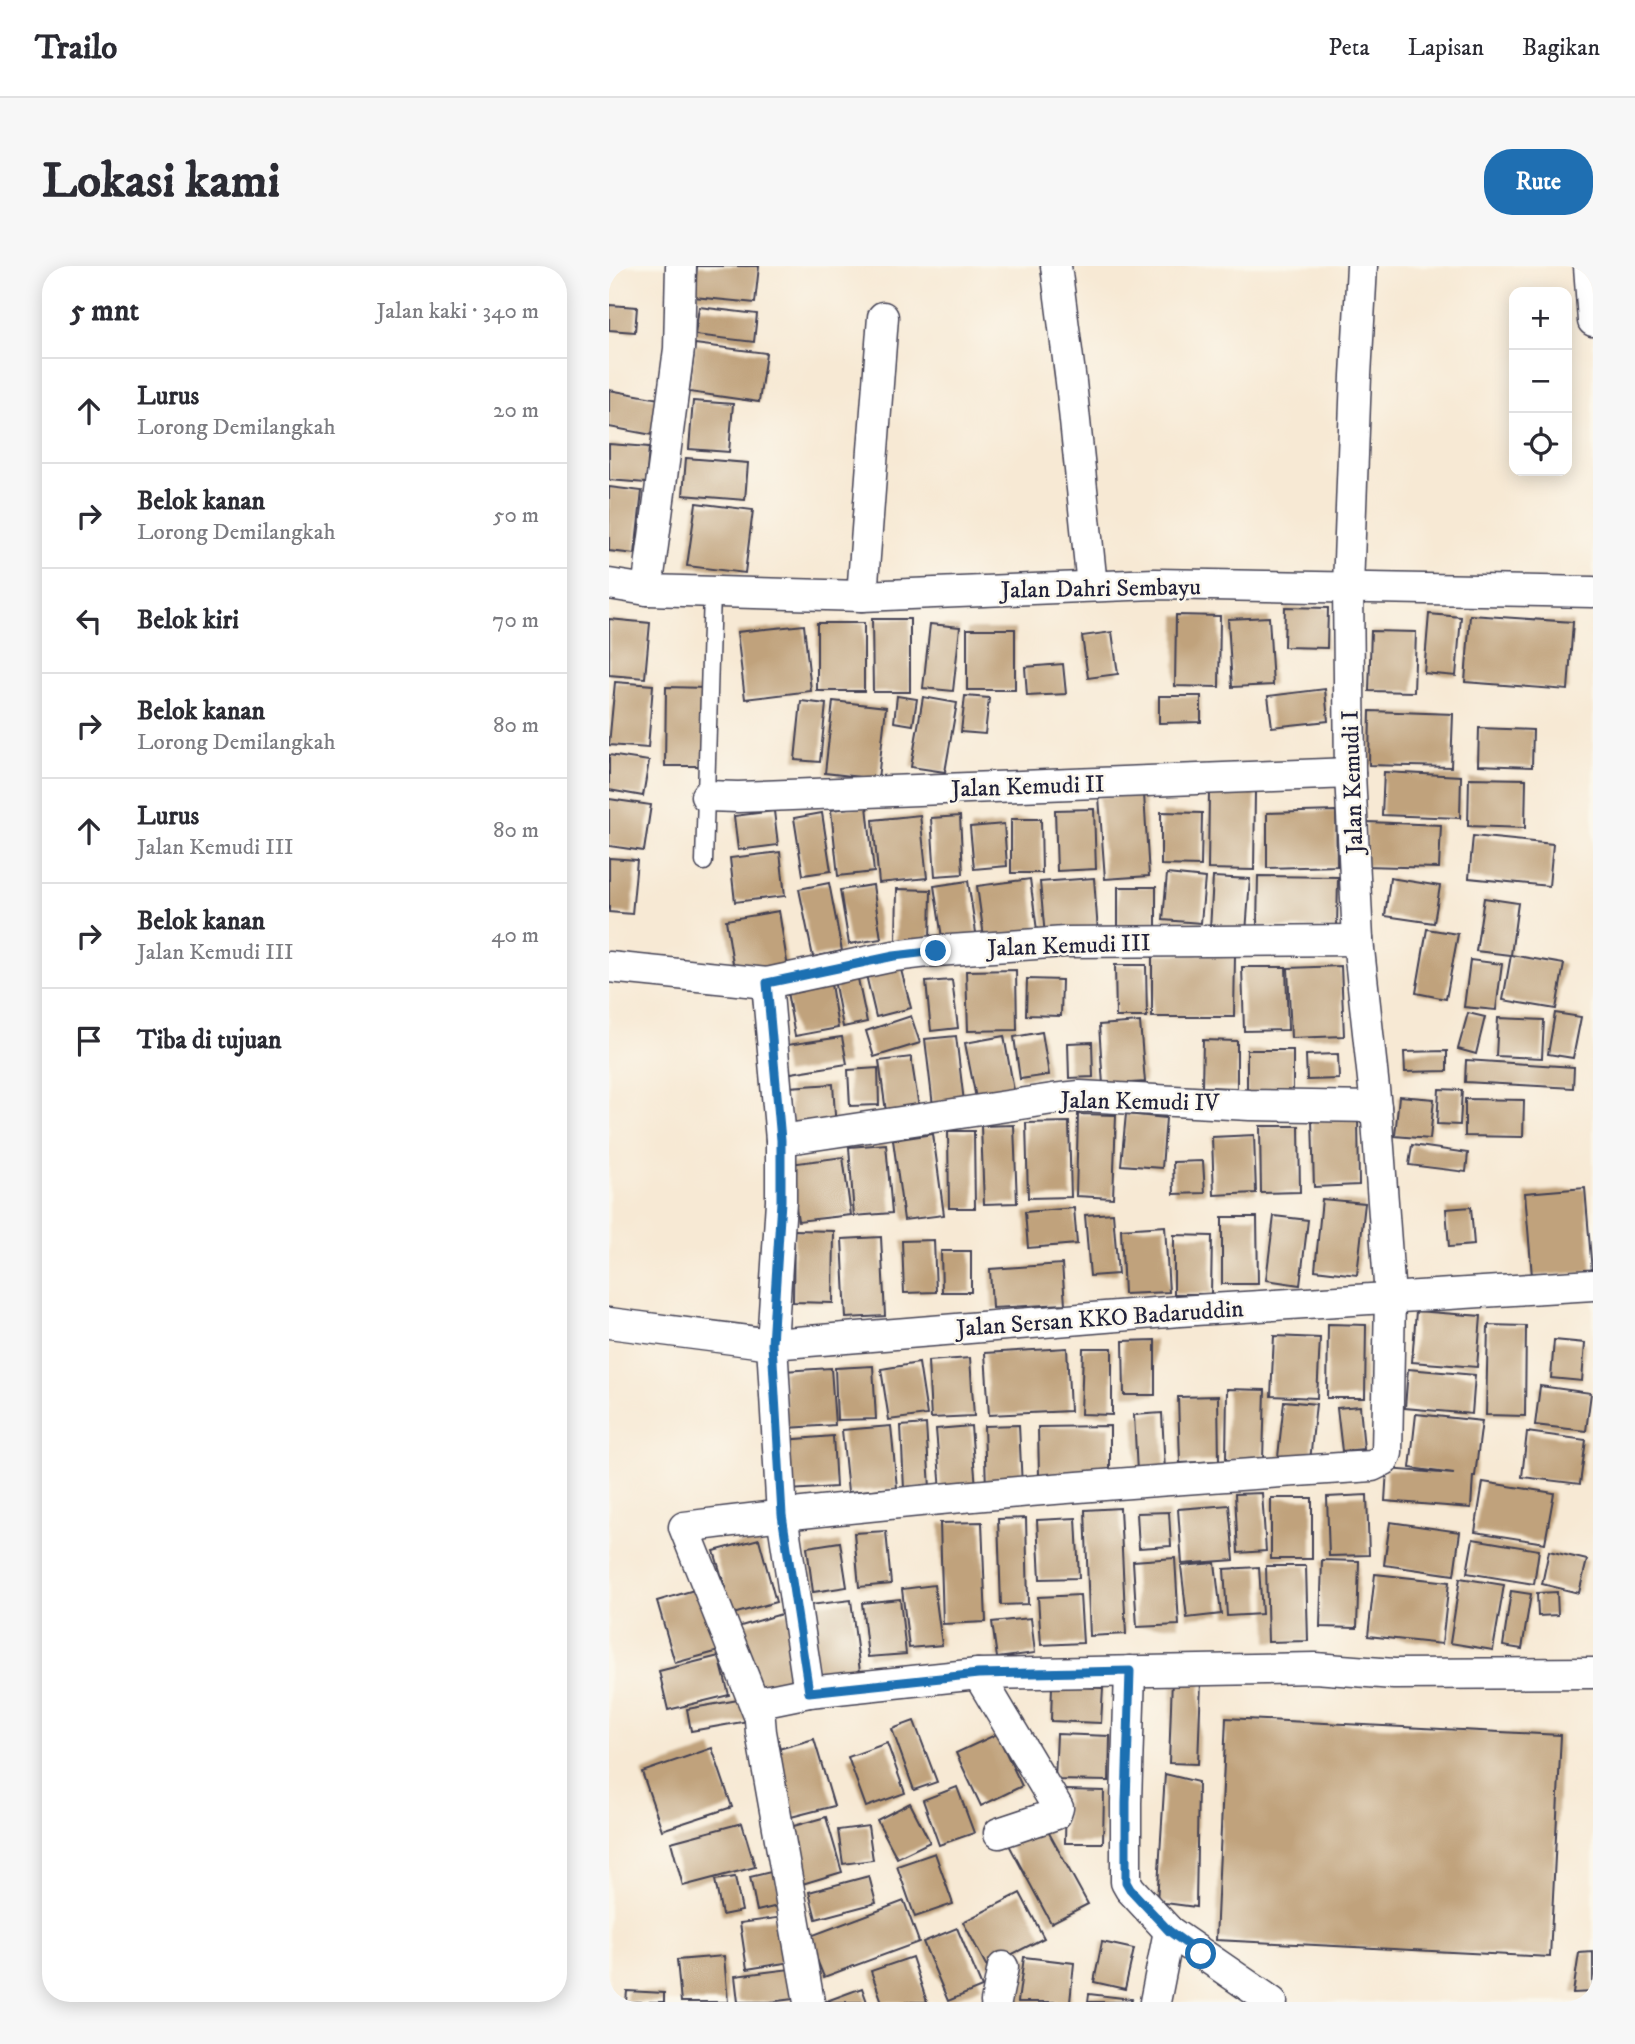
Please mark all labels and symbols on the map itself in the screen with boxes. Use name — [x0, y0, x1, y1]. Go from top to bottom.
street label: Jalan Dahri Sembayu — [999, 572, 1201, 606]
street label: Jalan Kemudi I — [1335, 710, 1371, 856]
street label: Jalan Kemudi II — [949, 769, 1105, 805]
street label: Jalan Kemudi III — [985, 928, 1151, 964]
route end — [920, 935, 951, 966]
street label: Jalan Kemudi IV — [1058, 1086, 1220, 1118]
street label: Jalan Sersan KKO Badaruddin — [953, 1294, 1245, 1344]
route start — [1185, 1938, 1216, 1969]

